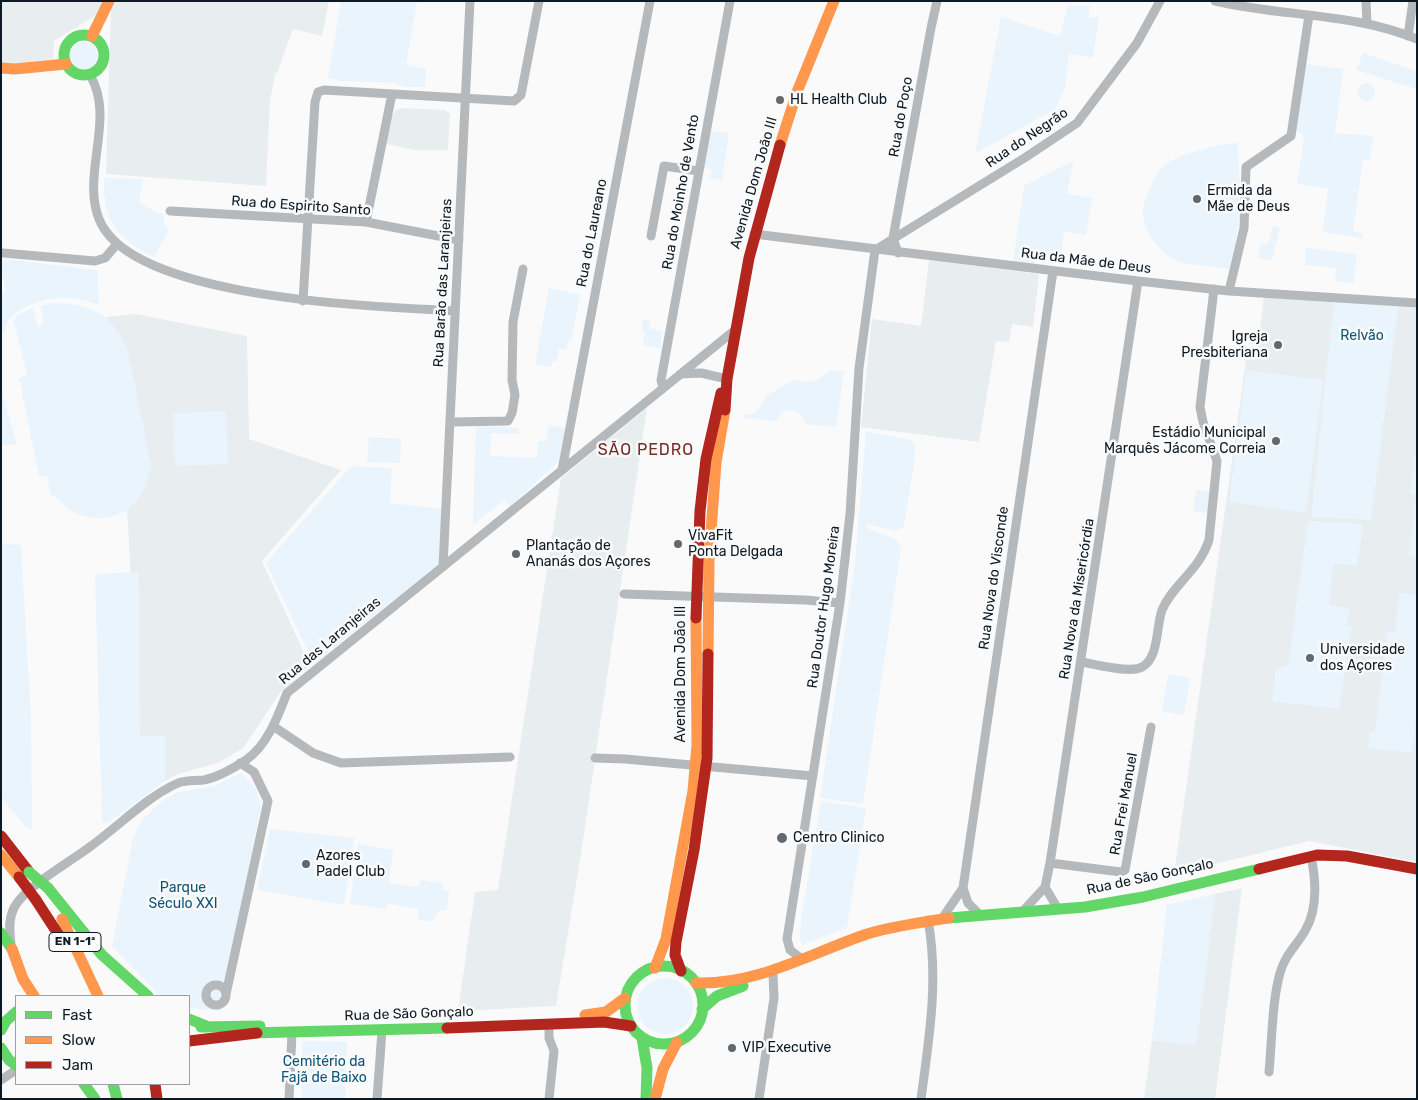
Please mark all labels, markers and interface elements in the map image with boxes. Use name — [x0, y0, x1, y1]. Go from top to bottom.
street label: Rua do Poço — [886, 76, 916, 158]
place label: HL Health Club — [790, 92, 887, 108]
marker: HL Health Club — [774, 94, 786, 106]
street label: Rua do Negrão — [983, 104, 1071, 172]
street label: Rua do Moinho de Vento — [659, 113, 703, 271]
street label: Avenida Dom João III — [727, 115, 781, 251]
street label: Rua do Laureano — [573, 177, 611, 289]
place label: Ermida da Mãe de Deus — [1207, 183, 1290, 216]
street label: Rua do Espirito Santo — [231, 193, 371, 219]
marker: Ermida da Mãe de Deus — [1191, 193, 1203, 205]
street label: Rua Barão das Laranjeiras — [430, 198, 456, 368]
street label: Rua da Mãe de Deus — [1020, 245, 1152, 277]
park label: Relvão — [1340, 328, 1384, 344]
place label: Igreja Presbiteriana — [1181, 329, 1268, 362]
marker: Igreja Presbiteriana — [1272, 339, 1284, 351]
place label: Estádio Municipal Marquês Jácome Correia — [1104, 425, 1266, 458]
marker: Estádio Municipal Marquês Jácome Correia — [1270, 435, 1282, 447]
district label: SÃO PEDRO — [597, 440, 695, 460]
street label: Rua Nova do Visconde — [976, 505, 1012, 651]
street label: Rua Nova da Misericórdia — [1056, 517, 1098, 681]
street label: Rua Doutor Hugo Moreira — [804, 525, 844, 689]
place label: VivaFit Ponta Delgada — [688, 528, 783, 560]
place label: Plantação de Ananás dos Açores — [526, 538, 651, 570]
marker: VivaFit Ponta Delgada — [672, 538, 684, 550]
marker: Plantação de Ananás dos Açores — [510, 548, 522, 560]
street label: Rua das Laranjeiras — [276, 594, 384, 688]
street label: Avenida Dom João III — [673, 606, 689, 742]
place label: Universidade dos Açores — [1320, 642, 1405, 674]
marker: Universidade dos Açores — [1304, 652, 1316, 664]
street label: Rua Frei Manuel — [1107, 752, 1141, 856]
place label: Centro Clinico — [793, 830, 884, 846]
marker: Centro Clinico — [775, 831, 789, 845]
place label: Azores Padel Club — [316, 848, 385, 880]
street label: Rua de São Gonçalo — [1085, 855, 1215, 899]
marker: Azores Padel Club — [300, 858, 312, 870]
park label: Parque Século XXI — [148, 880, 218, 912]
road number: EN 1-1ª — [49, 932, 101, 952]
legend — [15, 995, 190, 1085]
street label: Rua de São Gonçalo — [344, 1003, 474, 1025]
text: Fast — [62, 1006, 92, 1024]
text: Slow — [62, 1031, 95, 1049]
place label: VIP Executive — [742, 1040, 831, 1056]
marker: VIP Executive — [726, 1042, 738, 1054]
park label: Cemitério da Fajã de Baixo — [281, 1054, 367, 1086]
text: Jam — [62, 1056, 93, 1074]

